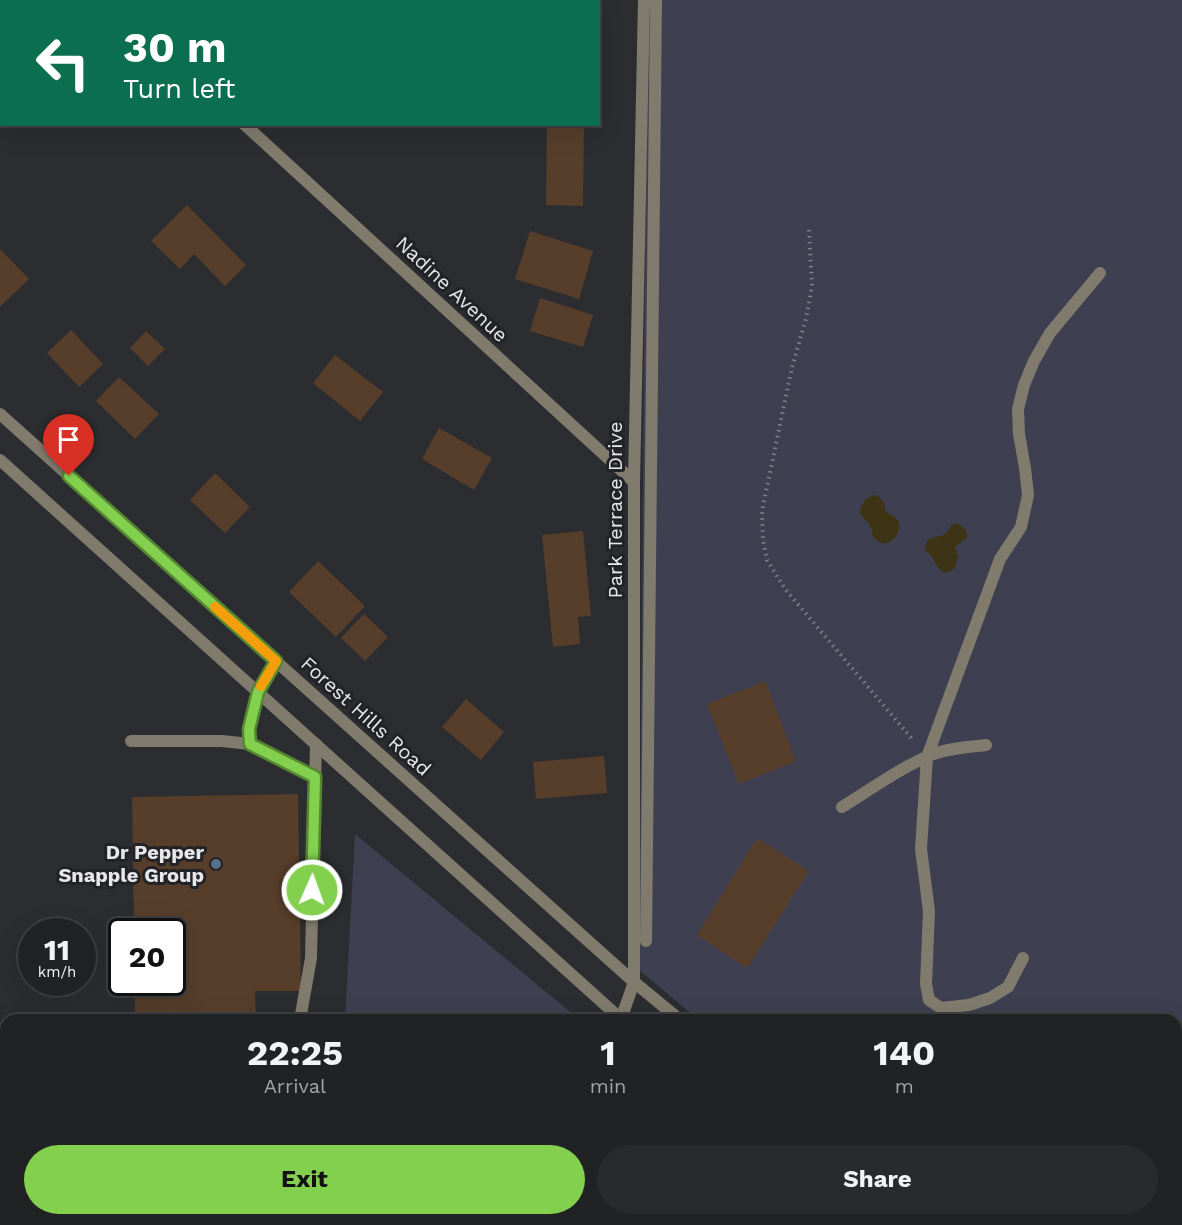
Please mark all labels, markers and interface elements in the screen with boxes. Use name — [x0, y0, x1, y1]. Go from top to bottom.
text: 30 m — [123, 23, 227, 72]
icon: left — [24, 24, 102, 102]
text: Turn left — [123, 73, 235, 105]
street label: Nadine Avenue — [391, 231, 513, 347]
pin — [43, 414, 94, 476]
street label: Park Terrace Drive — [603, 422, 627, 598]
icon: arrive — [52, 423, 85, 456]
street label: Forest Hills Road — [296, 651, 436, 781]
place label: Dr Pepper Snapple Group — [58, 840, 204, 887]
marker: Dr Pepper Snapple Group — [209, 857, 223, 871]
position arrow — [280, 858, 344, 922]
speed limit sign: 20 — [108, 918, 186, 996]
text: 11 — [44, 932, 70, 967]
text: km/h — [38, 963, 76, 981]
text: 22:25 — [247, 1032, 343, 1074]
text: 1 — [600, 1032, 616, 1074]
text: 140 — [873, 1032, 935, 1074]
text: Arrival — [264, 1074, 326, 1098]
text: min — [590, 1074, 627, 1098]
text: m — [895, 1074, 914, 1098]
button: Exit — [24, 1145, 585, 1214]
button: Share — [597, 1145, 1158, 1214]

